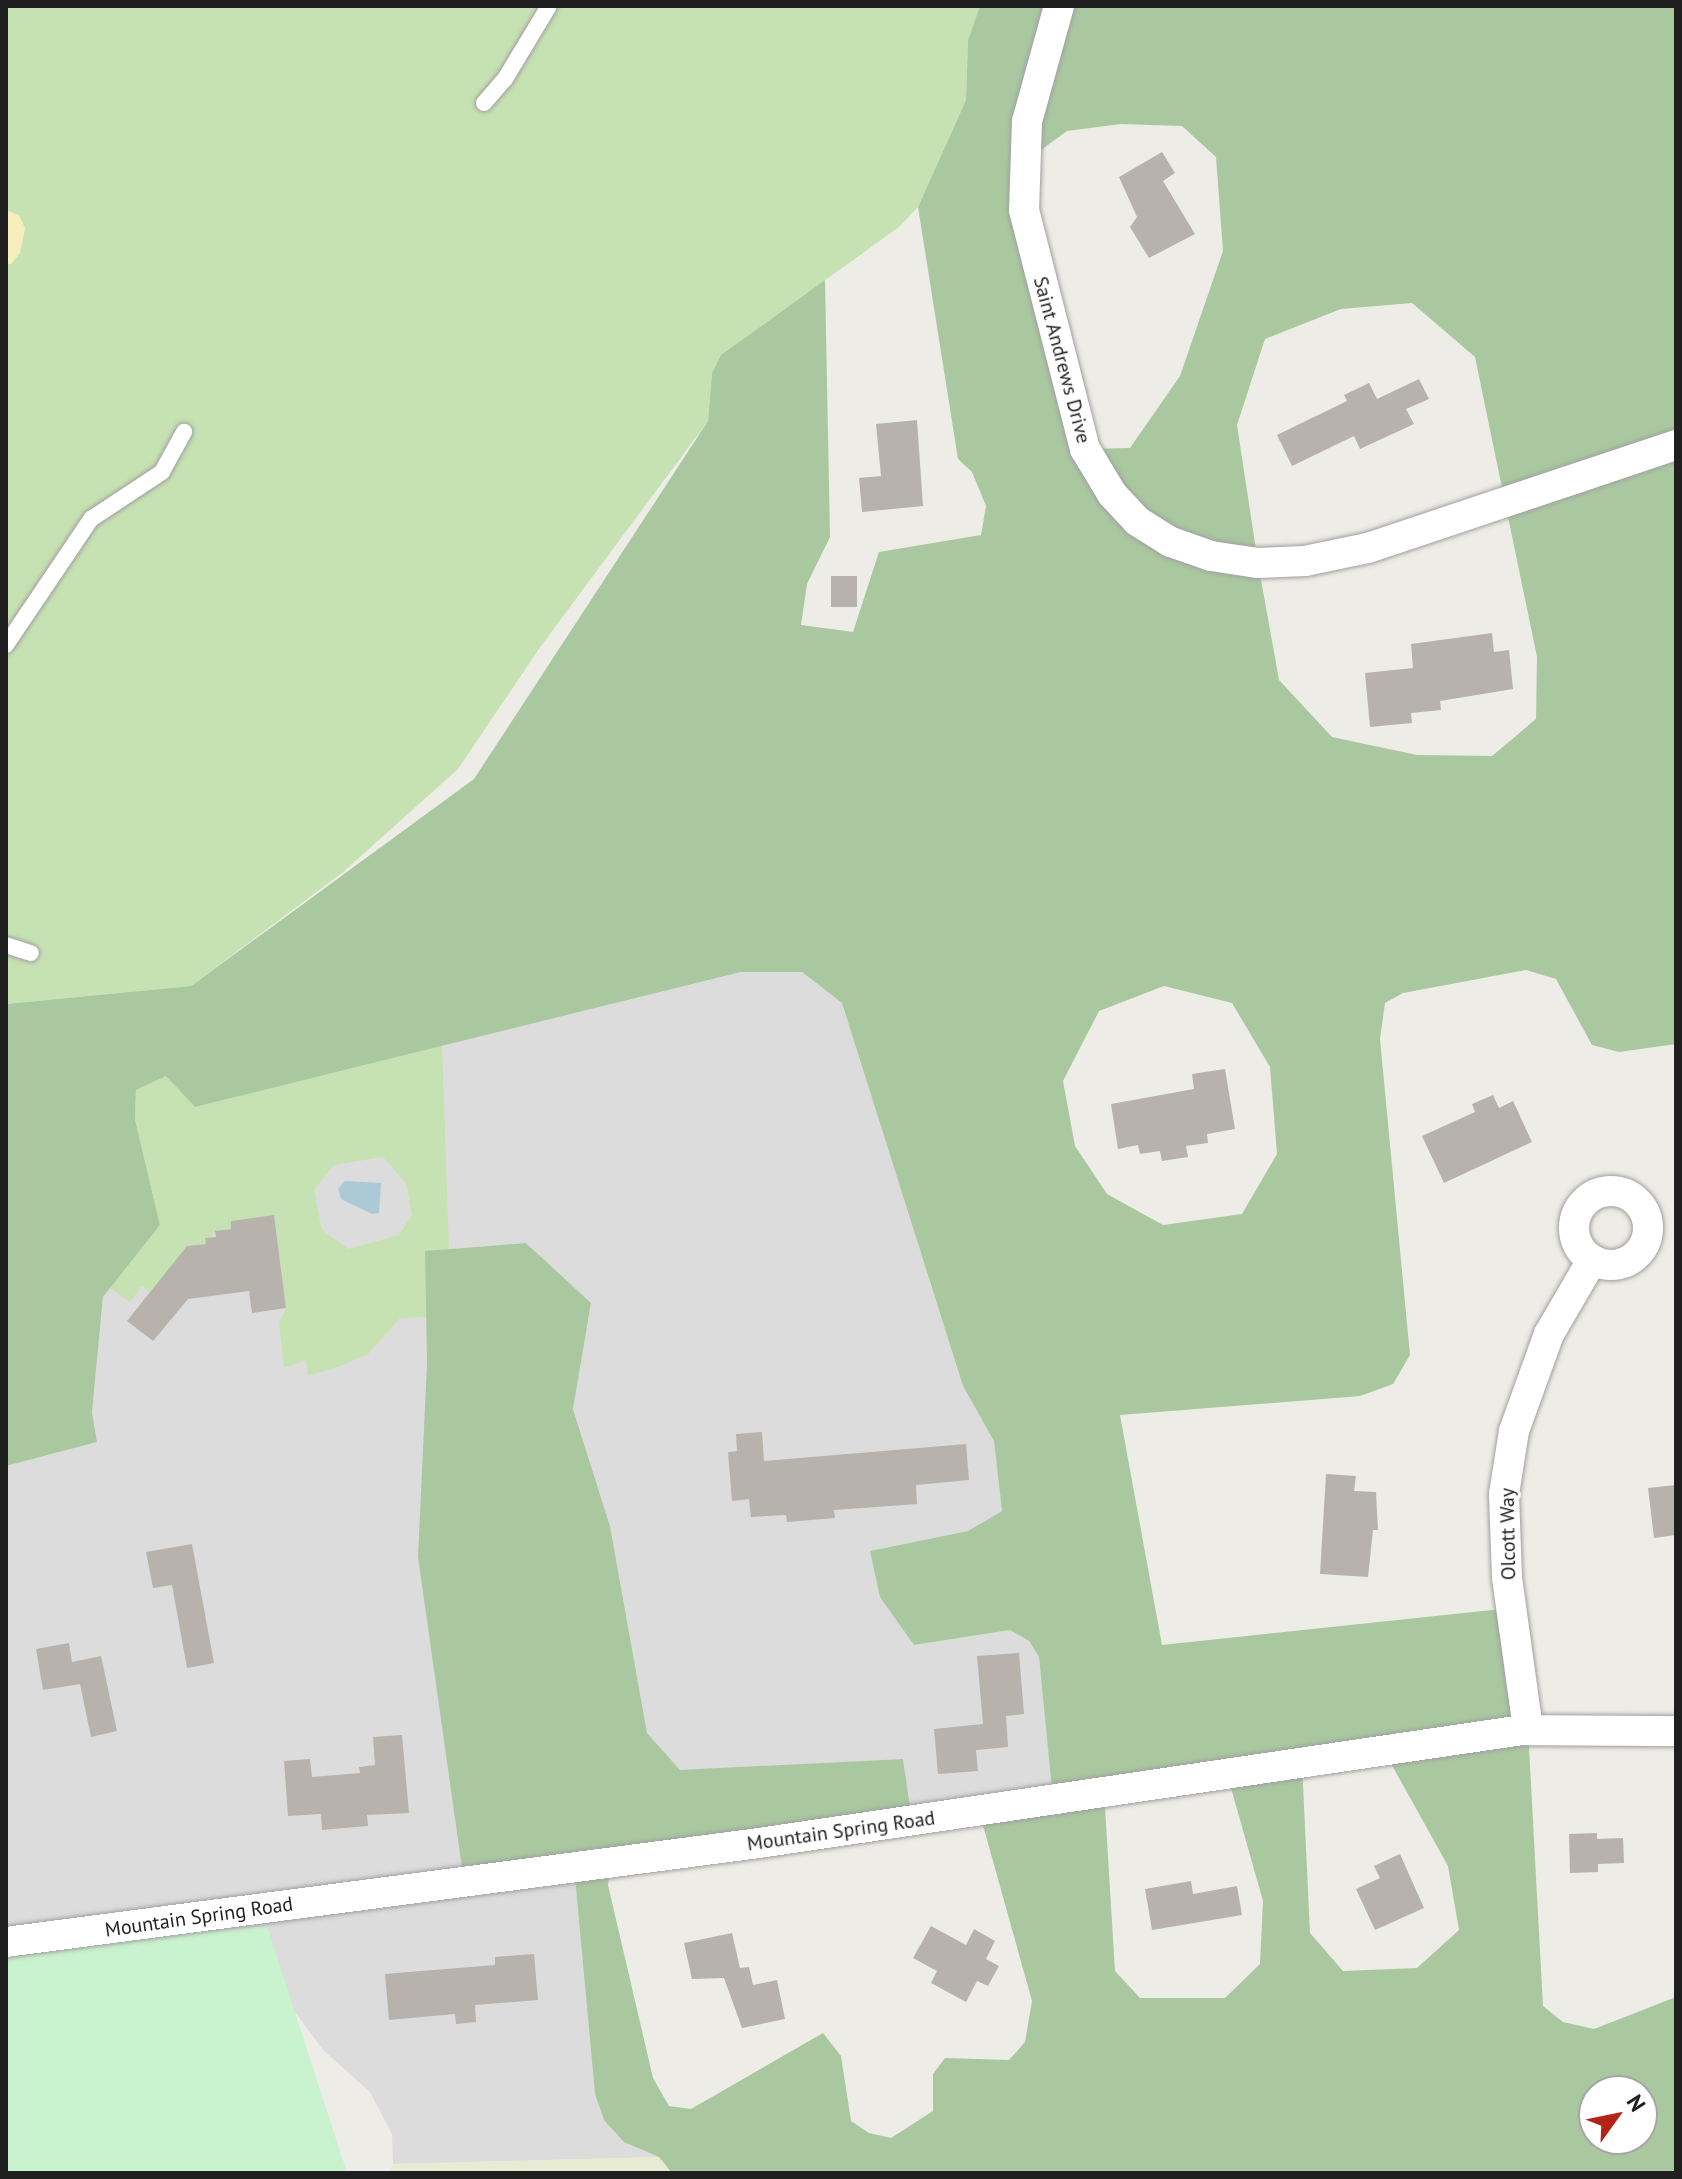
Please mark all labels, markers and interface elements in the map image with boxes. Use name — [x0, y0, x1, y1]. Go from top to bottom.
street label: Saint Andrews Drive — [1028, 274, 1096, 446]
street label: Olcott Way — [1495, 1487, 1521, 1581]
street label: Mountain Spring Road — [745, 1806, 937, 1856]
street label: Mountain Spring Road — [103, 1892, 295, 1942]
north arrow — [1578, 2075, 1658, 2155]
text: N — [1621, 2089, 1652, 2117]

